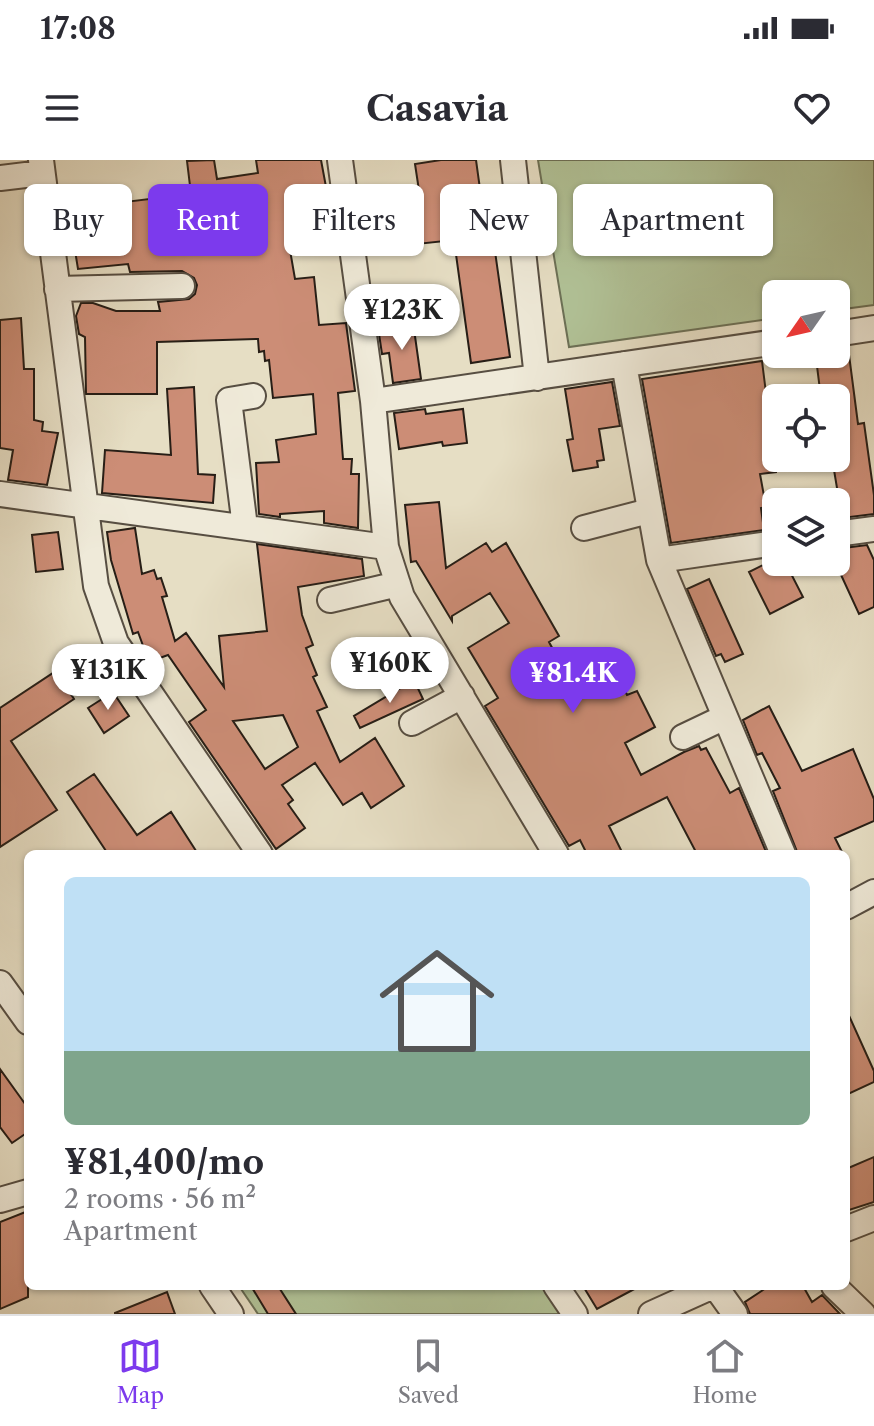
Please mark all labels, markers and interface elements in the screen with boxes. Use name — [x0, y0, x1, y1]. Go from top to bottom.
text: 17:08 — [40, 10, 116, 47]
icon: menu — [40, 86, 84, 130]
text: Casavia — [366, 86, 508, 130]
icon: heart — [790, 86, 834, 130]
chip: Buy — [24, 184, 132, 256]
chip: Rent — [148, 184, 268, 256]
chip: Filters — [284, 184, 424, 256]
chip: New — [440, 184, 557, 256]
chip: Apartment — [573, 184, 773, 256]
north arrow — [762, 280, 850, 368]
map controls — [762, 280, 850, 576]
pin: ¥123K — [346, 284, 458, 352]
text: ¥123K — [362, 294, 442, 326]
button: locate — [762, 384, 850, 472]
button: layers — [762, 488, 850, 576]
pin: ¥160K — [334, 637, 446, 705]
pin: ¥131K — [52, 644, 164, 712]
text: ¥160K — [349, 647, 431, 679]
pin: ¥81.4K — [508, 647, 638, 715]
text: ¥131K — [70, 654, 146, 686]
text: ¥81.4K — [529, 657, 617, 689]
icon: home — [365, 929, 509, 1073]
text: ¥81,400/mo — [64, 1141, 264, 1183]
text: 2 rooms · 56 m² — [64, 1183, 256, 1215]
text: Apartment — [64, 1215, 197, 1247]
tab: Map — [117, 1334, 164, 1409]
tab: Saved — [398, 1334, 459, 1409]
tab: Home — [693, 1334, 757, 1409]

